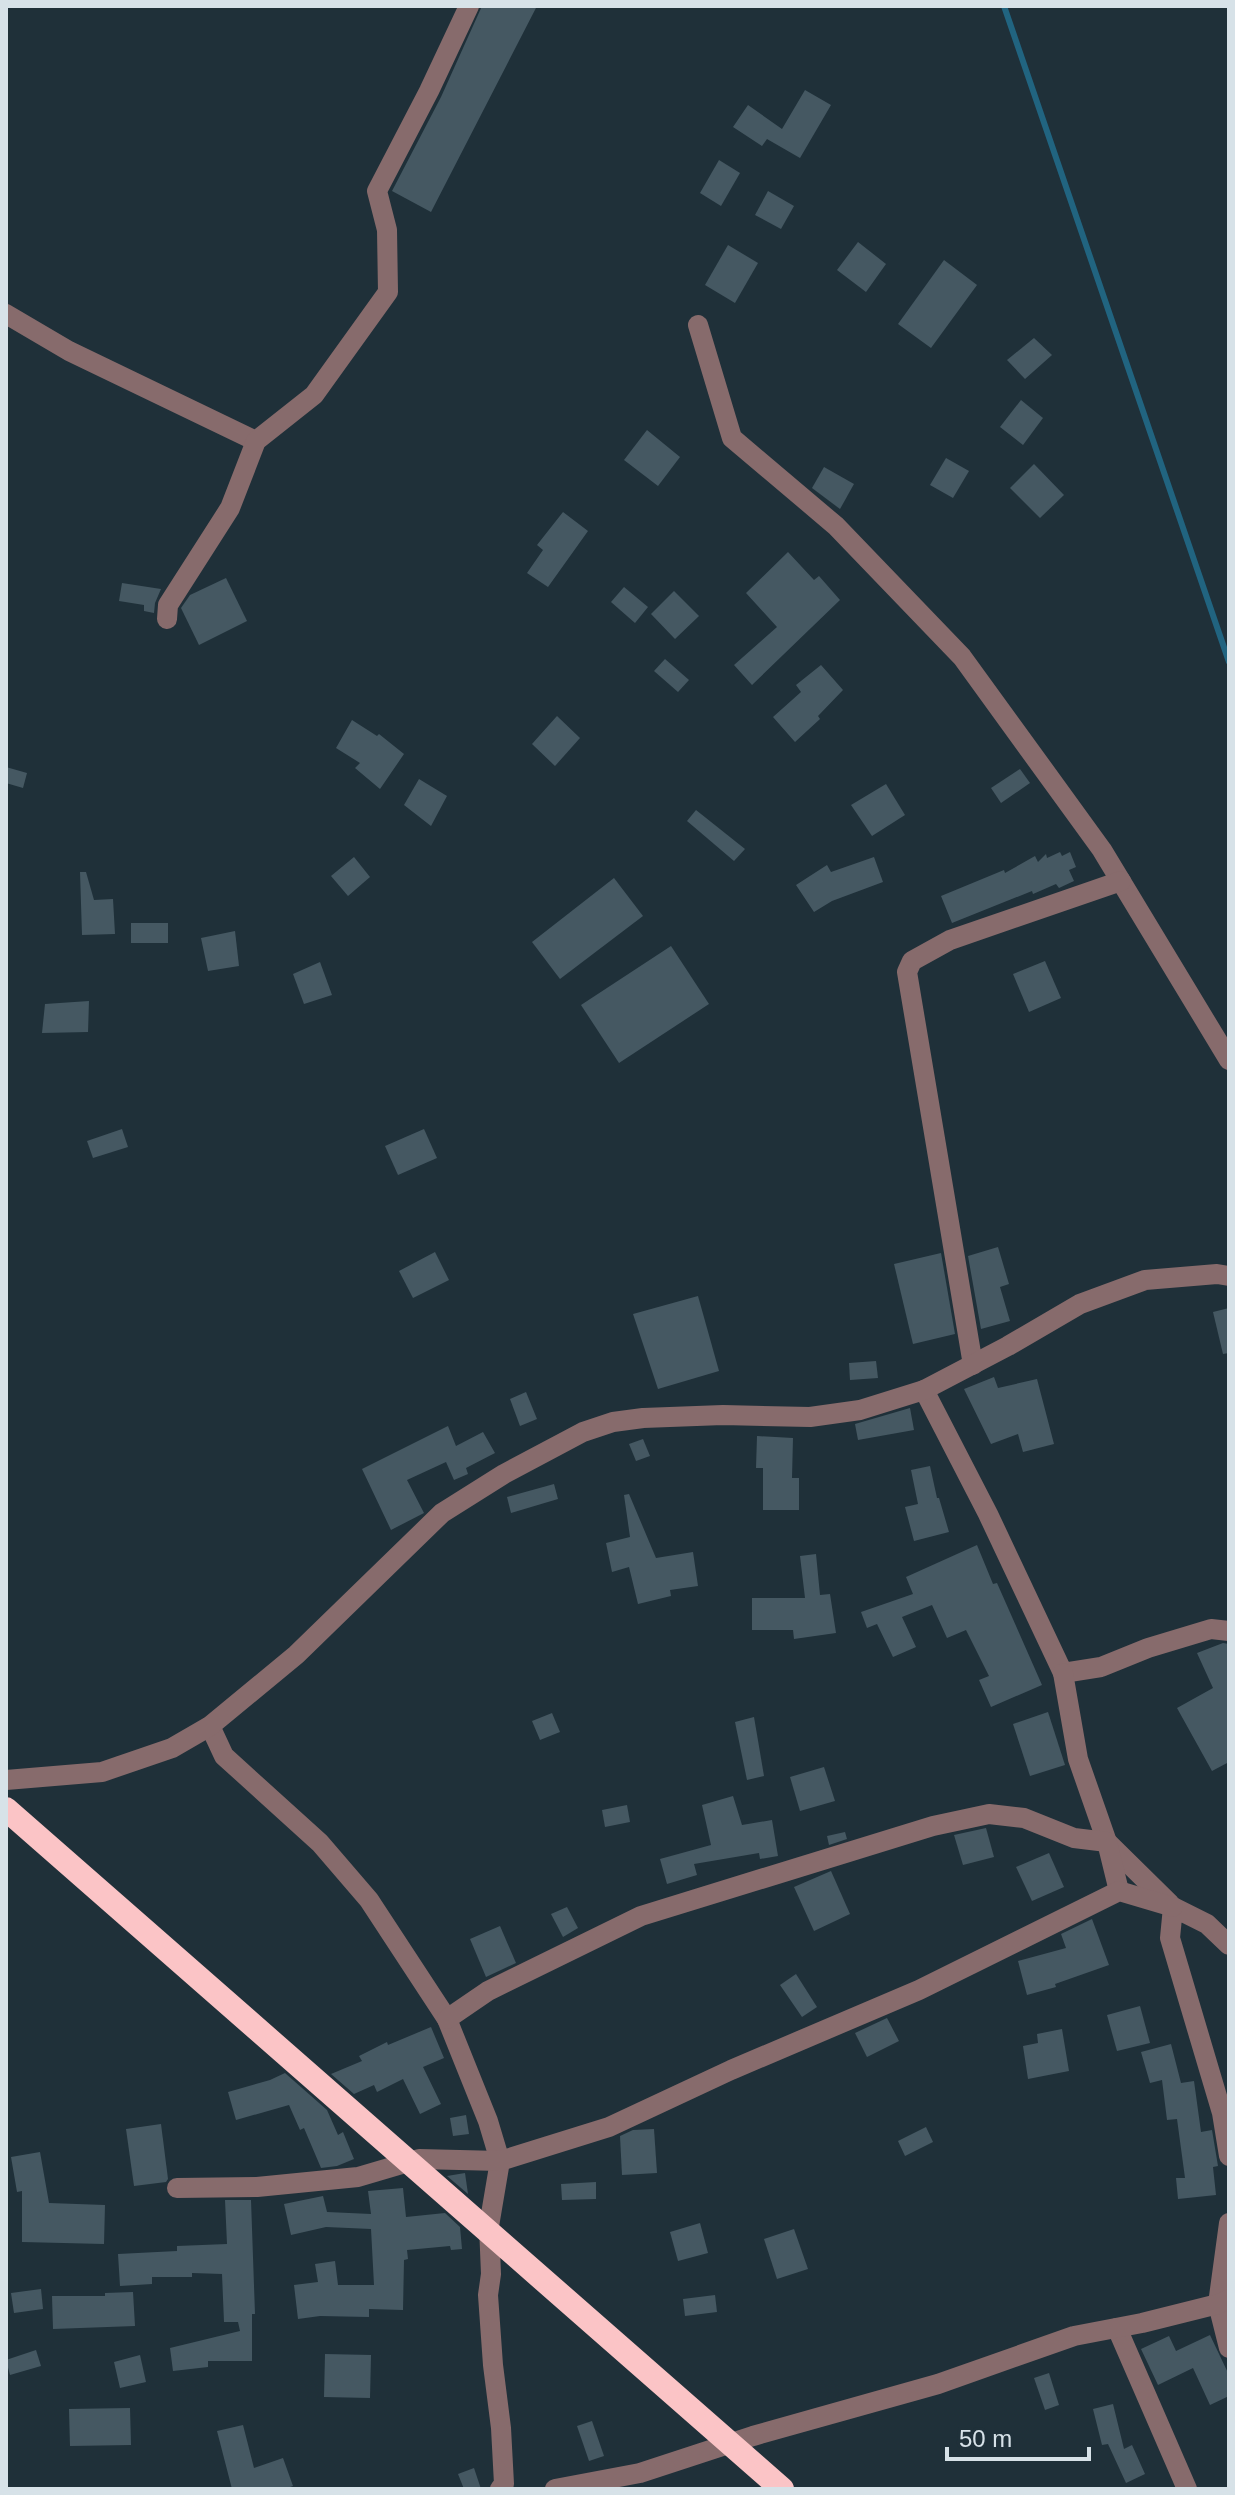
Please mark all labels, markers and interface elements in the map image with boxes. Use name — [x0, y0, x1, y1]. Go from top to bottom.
scale bar — [947, 2411, 1089, 2461]
text: 50 m — [959, 2425, 1012, 2452]

